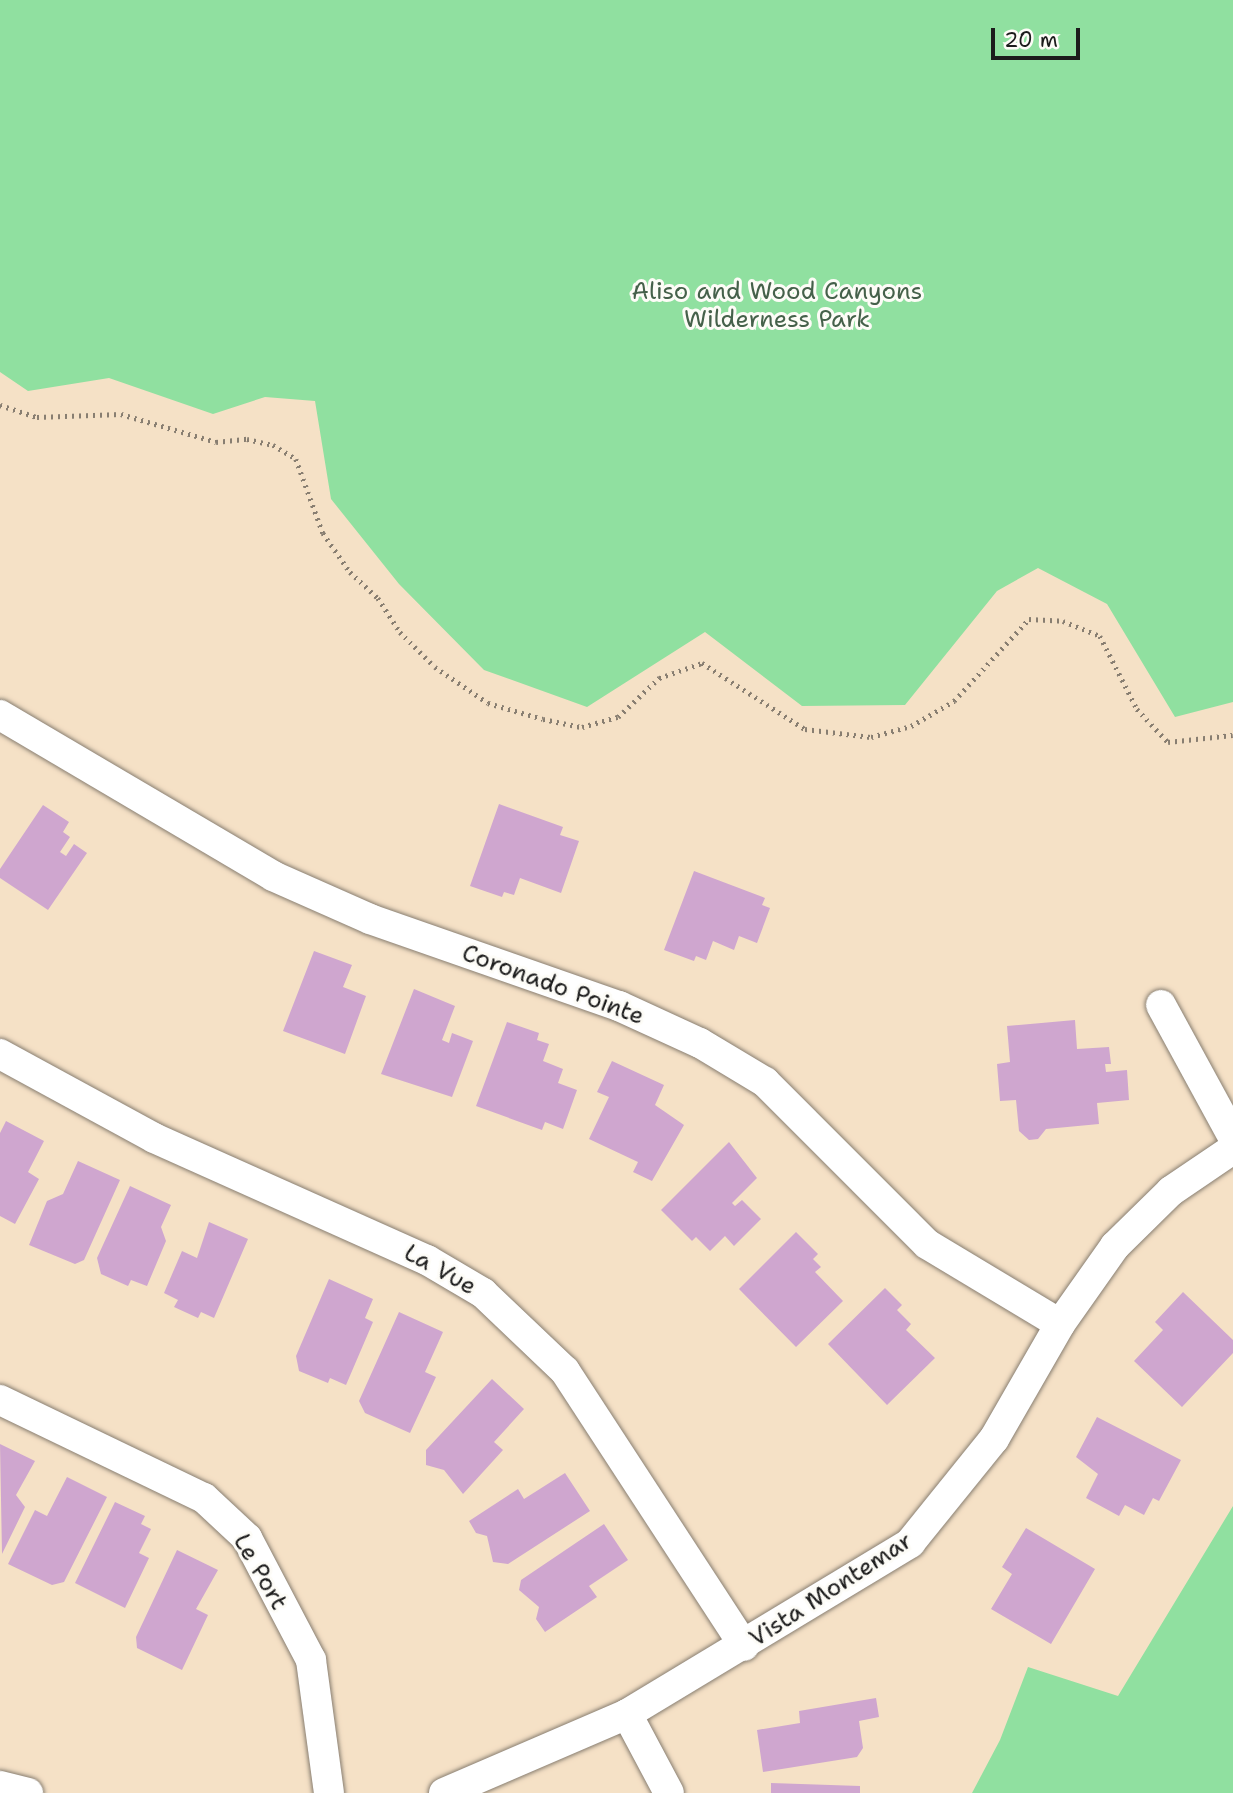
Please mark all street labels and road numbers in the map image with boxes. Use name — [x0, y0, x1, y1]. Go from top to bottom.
street label: Coronado Pointe — [458, 939, 648, 1031]
street label: La Vue — [399, 1238, 481, 1302]
street label: Vista Montemar — [744, 1527, 918, 1653]
street label: Le Port — [227, 1529, 293, 1615]

